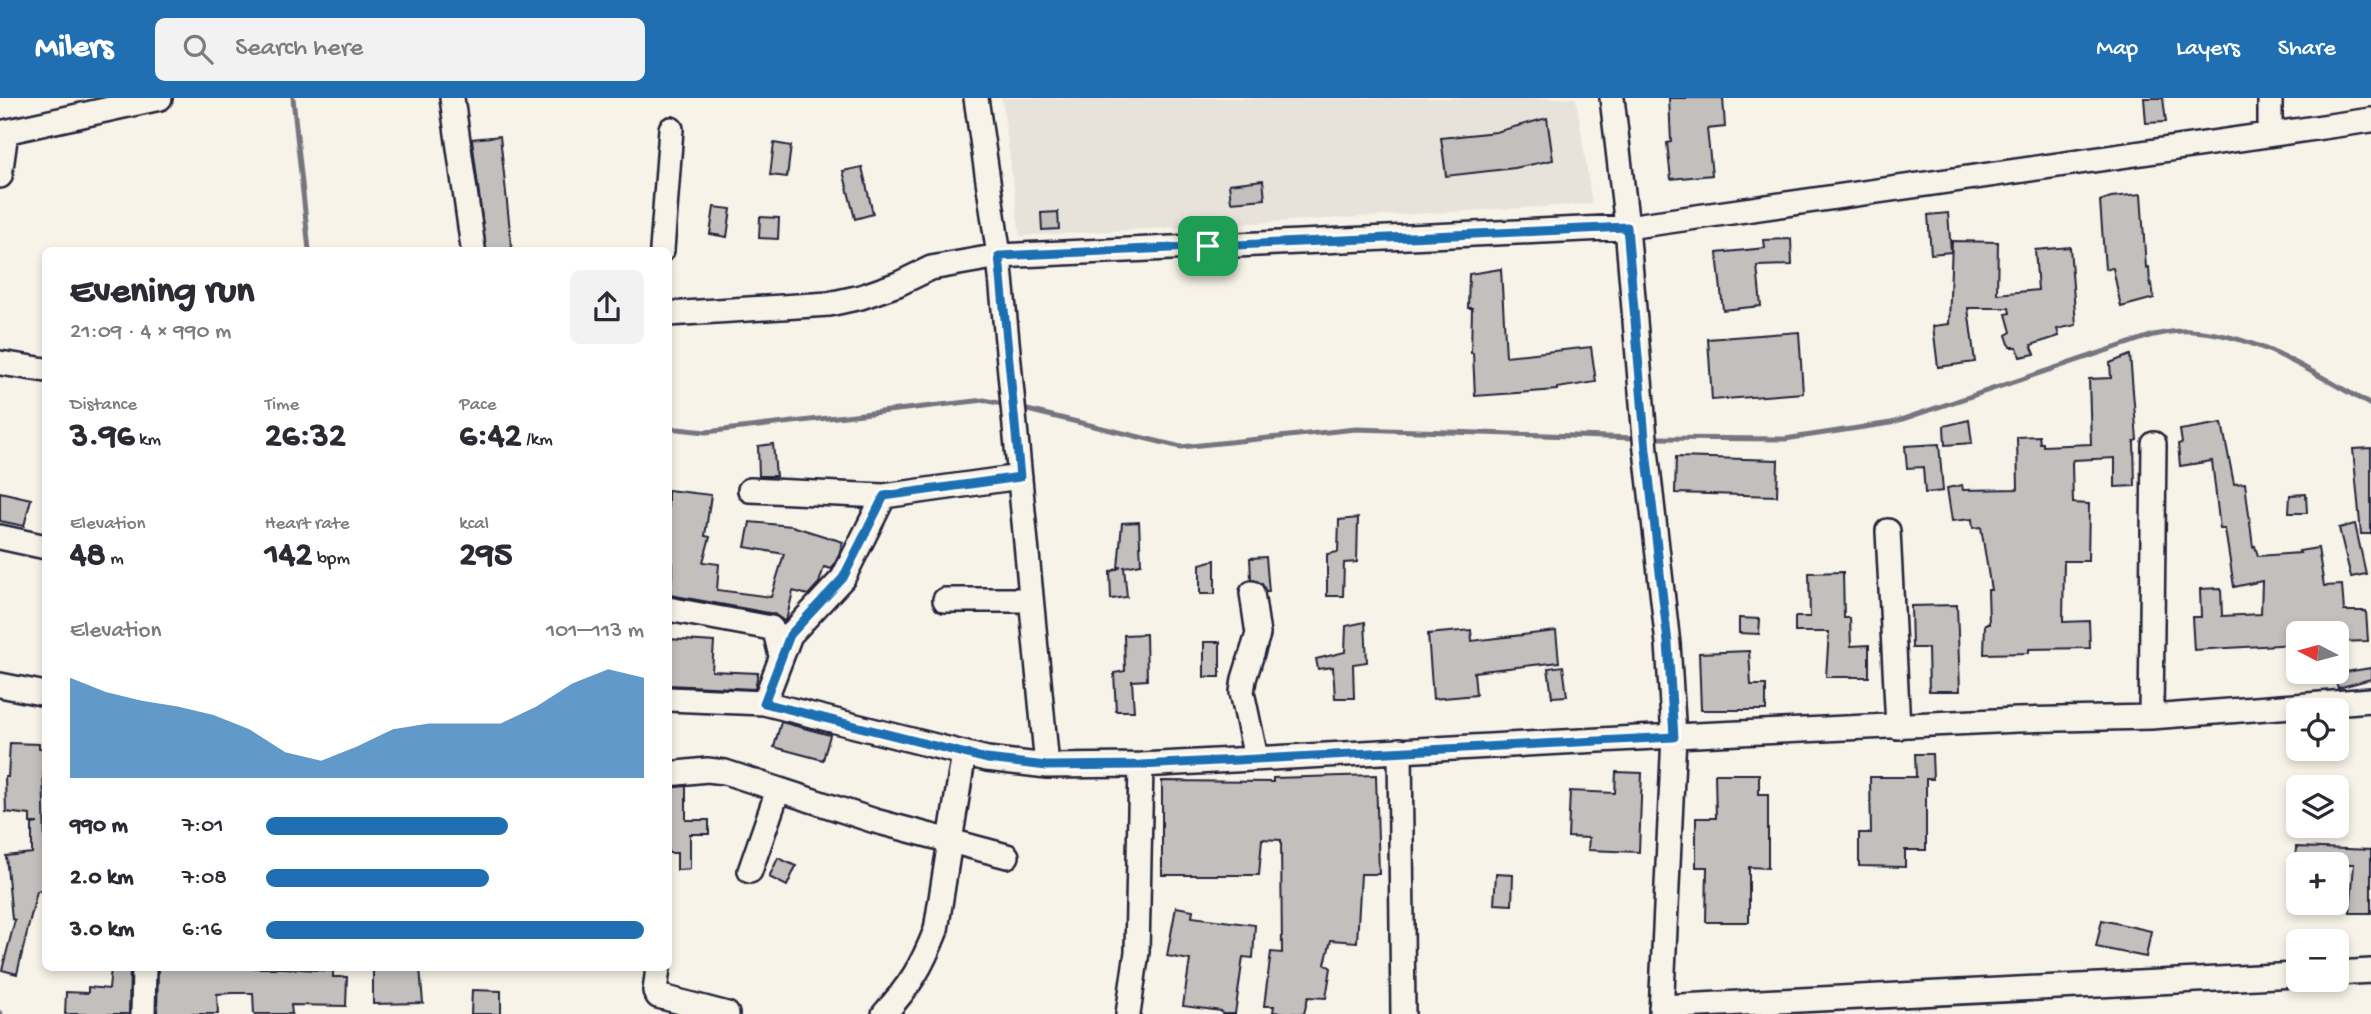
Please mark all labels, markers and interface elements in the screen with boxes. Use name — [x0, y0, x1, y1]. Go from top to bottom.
search box — [155, 18, 645, 81]
text: Milers — [35, 30, 113, 68]
icon: search — [179, 30, 217, 68]
text: Search here — [235, 34, 363, 65]
text: Map — [2096, 35, 2138, 64]
text: Layers — [2176, 35, 2240, 64]
text: Share — [2278, 35, 2336, 64]
pin — [1178, 216, 1238, 276]
icon: arrive — [1189, 227, 1227, 265]
button: share — [570, 270, 644, 344]
text: Evening run — [70, 271, 254, 315]
text: 21:09 · 4 × 990 m — [70, 319, 231, 346]
text: Distance — [70, 394, 137, 417]
text: Time — [265, 394, 299, 417]
text: Pace — [459, 394, 497, 417]
text: 3.96 — [70, 417, 134, 458]
text: 26:32 — [265, 417, 346, 458]
text: 6:42 — [459, 417, 522, 458]
text: km — [134, 429, 161, 452]
text: /km — [522, 429, 553, 452]
text: Elevation — [70, 513, 146, 536]
text: Heart rate — [265, 513, 350, 536]
text: kcal — [459, 513, 489, 536]
text: 48 — [70, 536, 106, 577]
text: 142 — [265, 536, 313, 577]
text: 295 — [459, 536, 512, 577]
text: m — [106, 548, 124, 571]
text: bpm — [313, 548, 350, 571]
text: Elevation — [70, 618, 161, 645]
text: 101–113 m — [546, 618, 644, 645]
north arrow — [2286, 621, 2348, 684]
map controls — [2286, 621, 2349, 992]
button: locate — [2286, 698, 2349, 761]
button: layers — [2286, 775, 2349, 838]
text: 990 m — [70, 813, 128, 840]
text: 7:01 — [182, 813, 224, 840]
button: + — [2286, 852, 2349, 915]
text: 2.0 km — [70, 865, 134, 892]
text: 7:08 — [182, 865, 227, 892]
text: 3.0 km — [70, 917, 134, 944]
text: 6:16 — [182, 917, 222, 944]
button: − — [2286, 929, 2349, 992]

